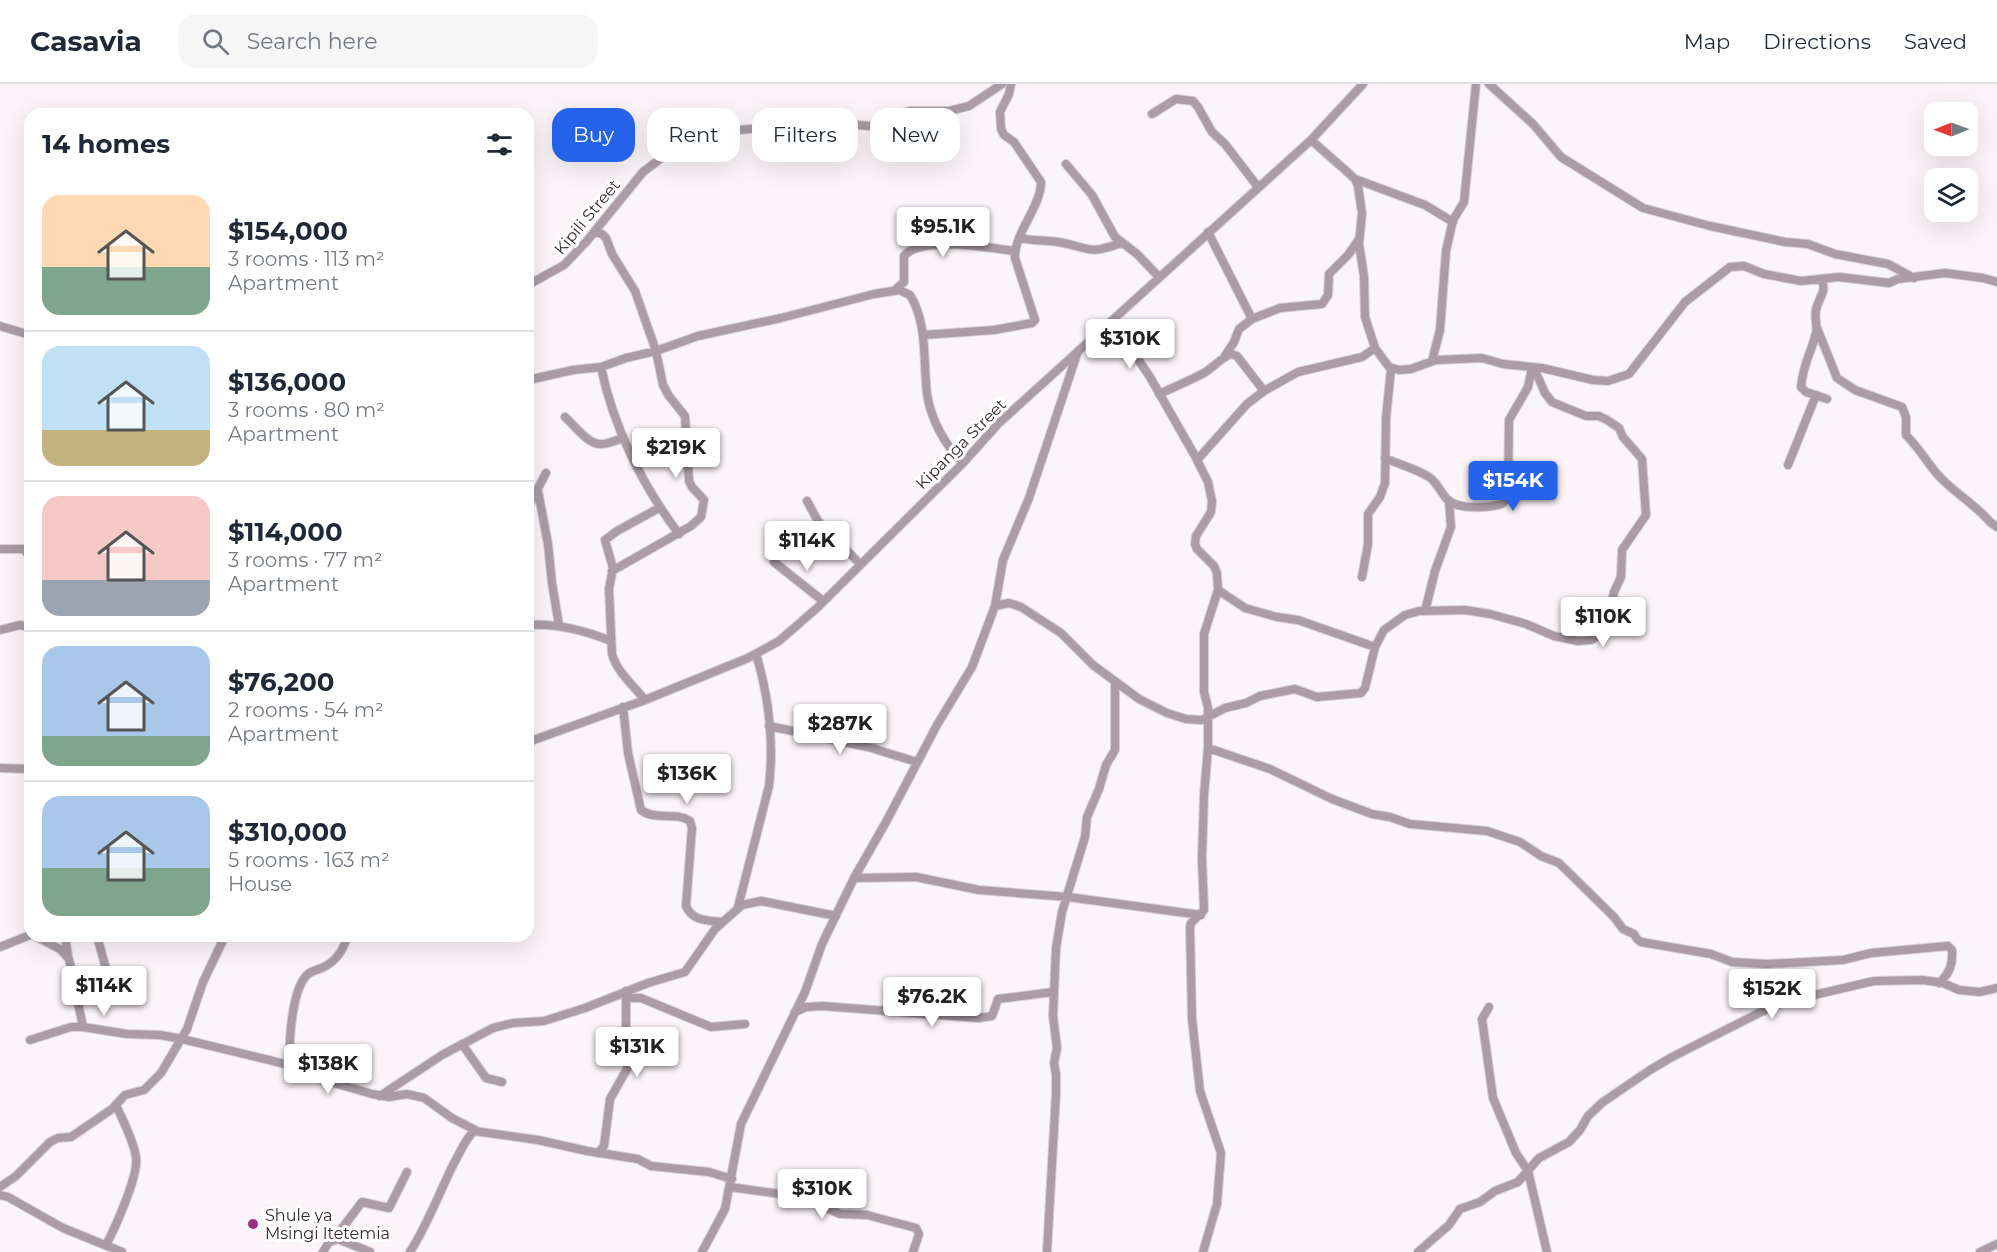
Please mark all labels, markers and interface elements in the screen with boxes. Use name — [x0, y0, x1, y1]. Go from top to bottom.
search box — [178, 14, 598, 68]
text: Casavia — [30, 24, 142, 58]
icon: search — [199, 25, 232, 58]
text: Search here — [247, 28, 378, 55]
text: Map — [1684, 29, 1730, 54]
text: Directions — [1763, 29, 1871, 54]
text: Saved — [1904, 29, 1967, 54]
north arrow — [1924, 102, 1978, 156]
map controls — [1924, 102, 1978, 222]
chip: Buy — [552, 108, 635, 162]
chip: Rent — [647, 108, 740, 162]
chip: Filters — [752, 108, 858, 162]
chip: New — [870, 108, 960, 162]
text: 14 homes — [42, 128, 170, 160]
icon: filters — [483, 128, 516, 161]
button: layers — [1924, 168, 1978, 222]
street label: Kipili Street — [550, 175, 624, 258]
pin: $95.1K — [894, 207, 992, 258]
text: $95.1K — [911, 214, 975, 238]
text: $154,000 — [228, 215, 348, 247]
icon: home — [90, 219, 162, 291]
text: 3 rooms · 113 m² — [228, 247, 385, 271]
text: Apartment — [228, 271, 339, 295]
pin: $310K — [1088, 319, 1172, 370]
text: $310K — [1100, 326, 1160, 350]
text: $136,000 — [228, 366, 346, 398]
icon: home — [90, 370, 162, 442]
street label: Kipanga Street — [912, 395, 1010, 493]
text: 3 rooms · 80 m² — [228, 398, 385, 422]
text: Apartment — [228, 422, 339, 446]
pin: $219K — [634, 428, 718, 479]
text: $219K — [646, 435, 706, 459]
pin: $154K — [1471, 461, 1555, 512]
text: $154K — [1483, 468, 1543, 492]
text: $114,000 — [228, 516, 343, 548]
icon: home — [90, 520, 162, 592]
pin: $114K — [765, 521, 849, 572]
text: $114K — [779, 528, 835, 552]
text: 3 rooms · 77 m² — [228, 548, 383, 572]
text: Apartment — [228, 572, 339, 596]
pin: $110K — [1561, 597, 1645, 648]
text: $110K — [1575, 604, 1631, 628]
text: $76,200 — [228, 666, 334, 698]
icon: home — [90, 670, 162, 742]
text: 2 rooms · 54 m² — [228, 698, 384, 722]
pin: $287K — [798, 704, 882, 755]
text: $287K — [808, 711, 872, 735]
text: Apartment — [228, 722, 339, 746]
pin: $136K — [645, 754, 729, 805]
text: $136K — [657, 761, 717, 785]
text: $310,000 — [228, 816, 347, 848]
icon: home — [90, 820, 162, 892]
text: 5 rooms · 163 m² — [228, 848, 390, 872]
text: House — [228, 872, 292, 896]
pin: $114K — [62, 966, 146, 1017]
pin: $152K — [1730, 969, 1814, 1020]
text: $114K — [76, 973, 132, 997]
text: $152K — [1743, 976, 1801, 1000]
pin: $76.2K — [883, 977, 981, 1028]
text: $76.2K — [897, 984, 967, 1008]
pin: $131K — [595, 1027, 679, 1078]
text: $131K — [610, 1034, 664, 1058]
pin: $138K — [286, 1044, 370, 1095]
text: $138K — [298, 1051, 358, 1075]
pin: $310K — [780, 1169, 864, 1220]
text: $310K — [792, 1176, 852, 1200]
place label: Shule ya Msingi Itetemia — [265, 1206, 390, 1243]
marker: Shule ya Msingi Itetemia — [246, 1217, 260, 1231]

